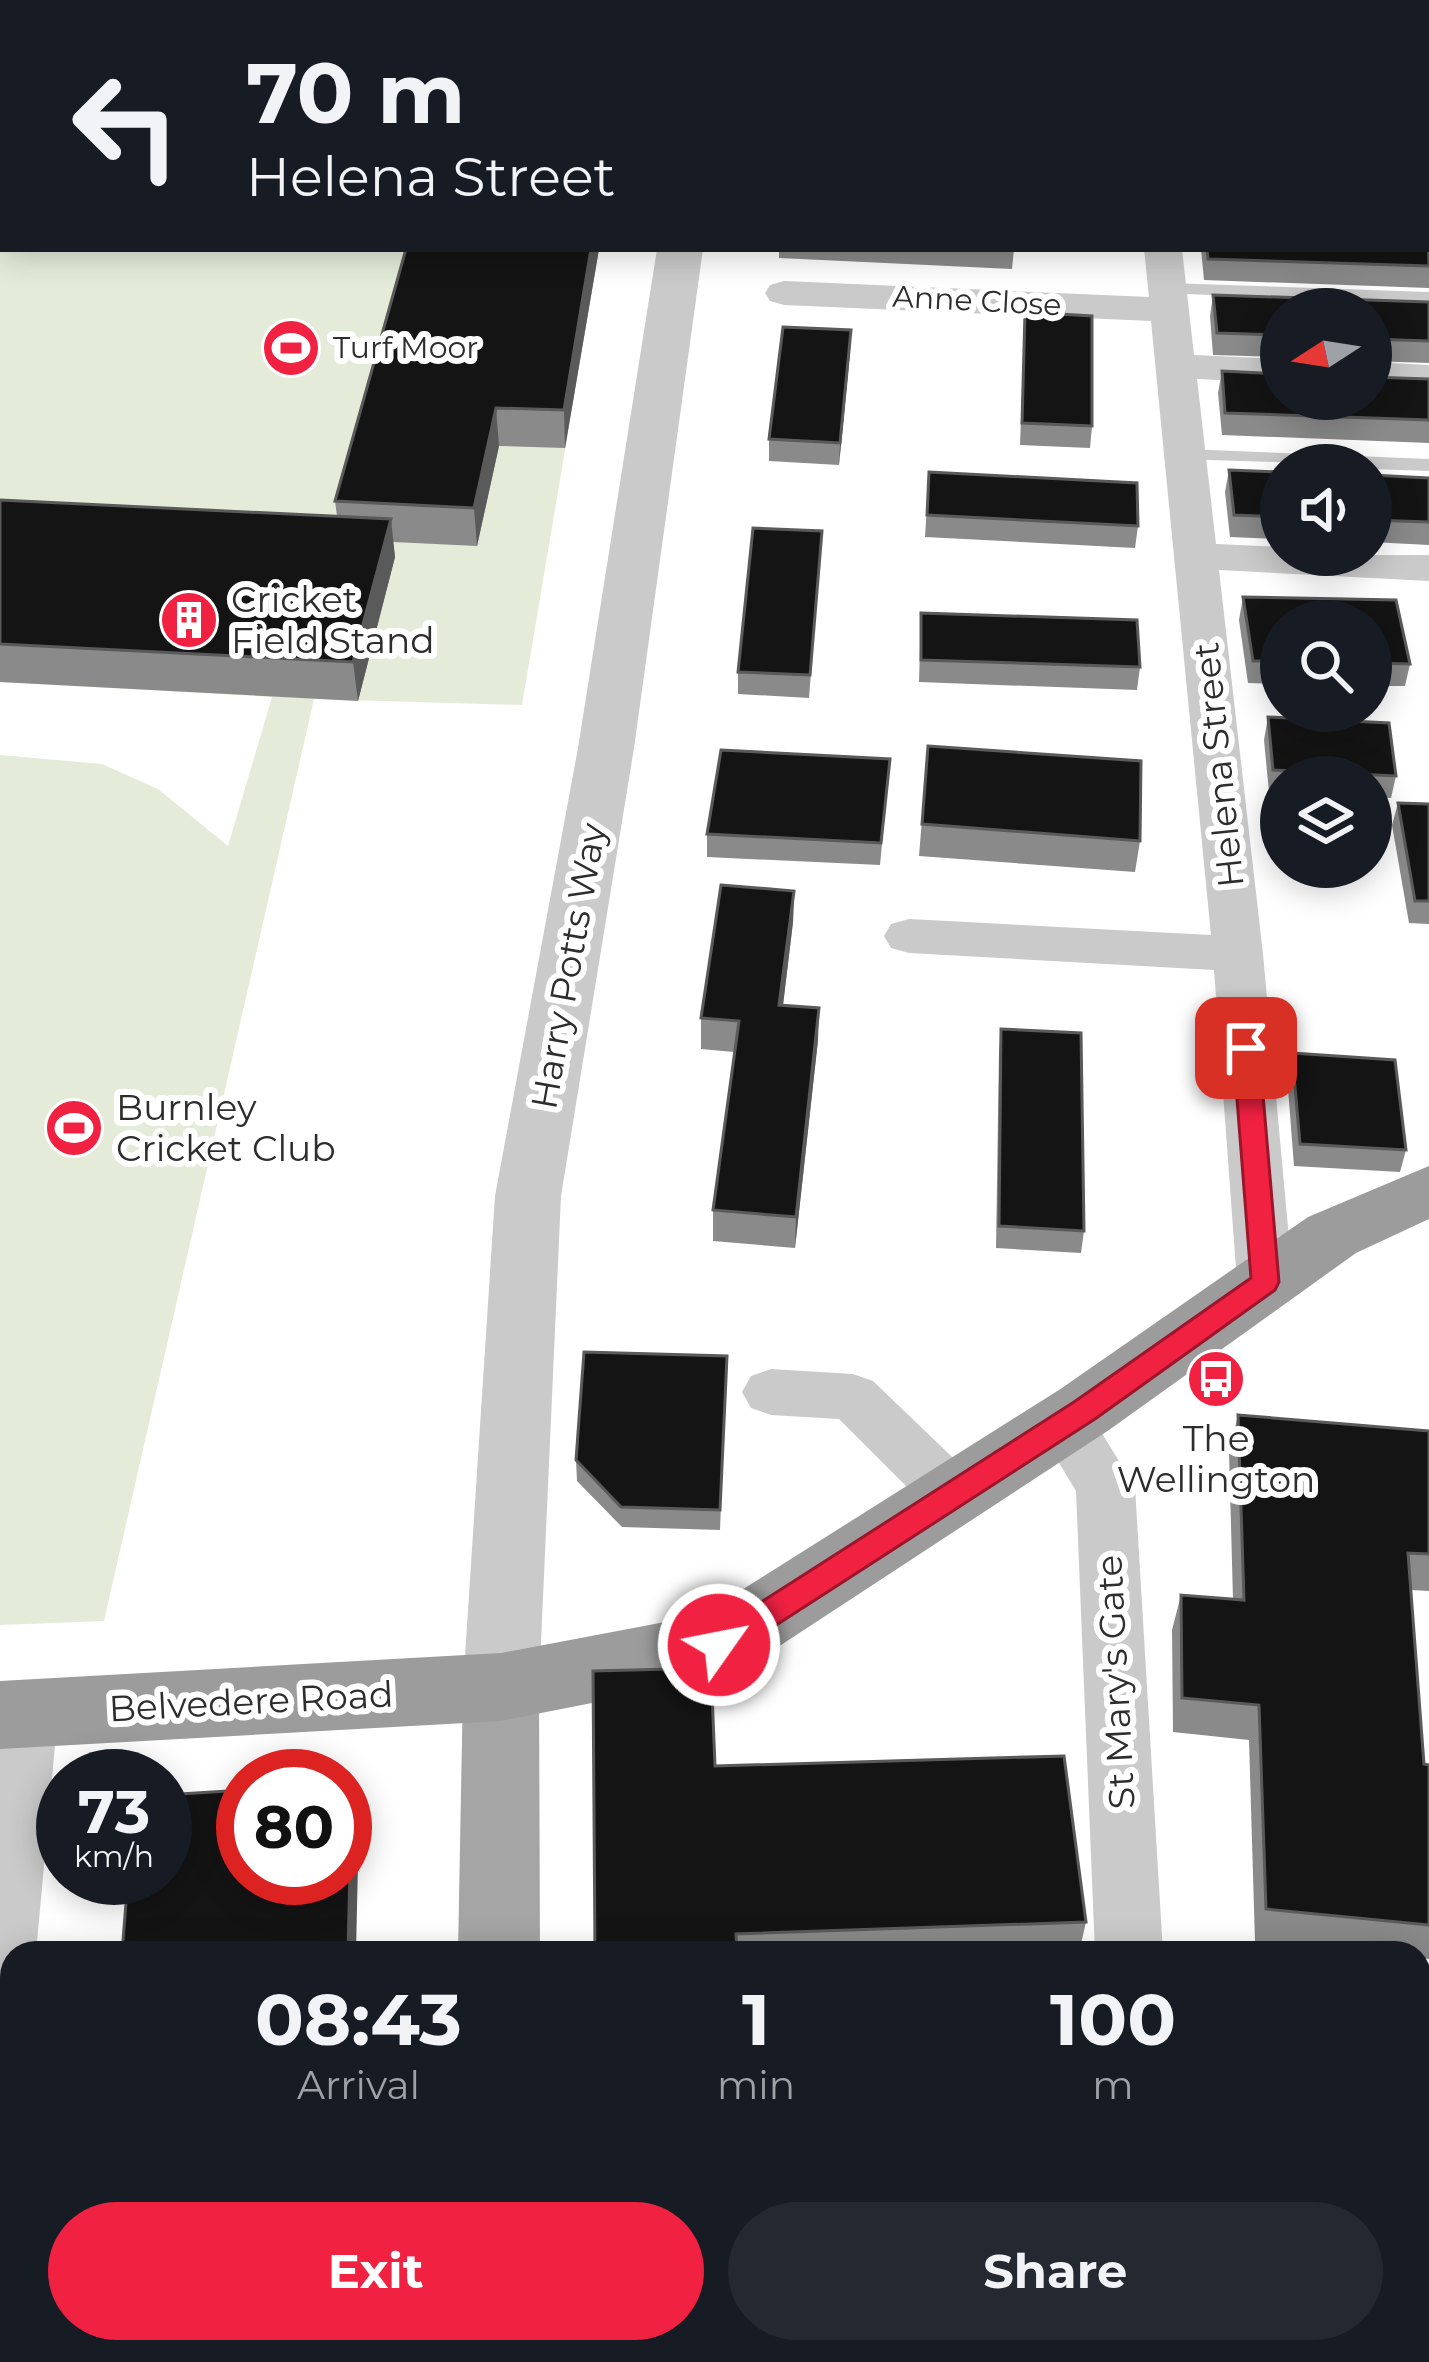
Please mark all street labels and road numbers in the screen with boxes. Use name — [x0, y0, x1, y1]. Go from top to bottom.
street label: Anne Close — [892, 278, 1062, 323]
street label: Helena Street — [1183, 640, 1253, 890]
street label: Harry Potts Way — [521, 819, 615, 1112]
street label: St Mary's Gate — [1086, 1554, 1144, 1810]
street label: Belvedere Road — [108, 1672, 394, 1730]

